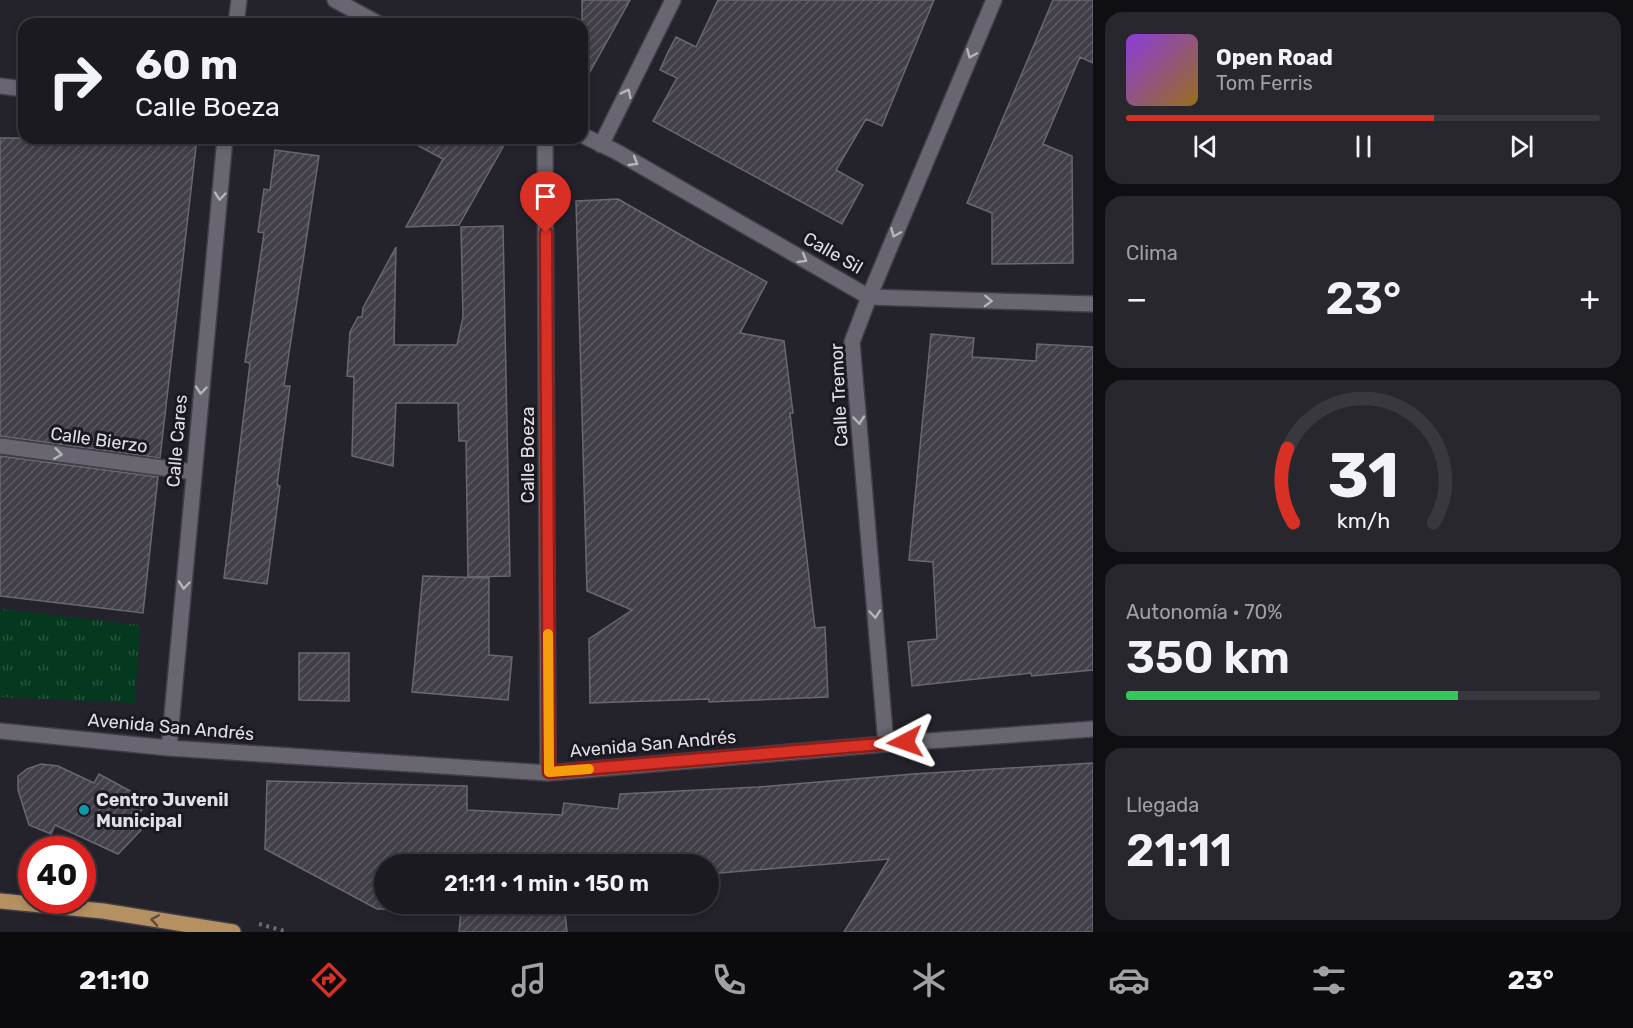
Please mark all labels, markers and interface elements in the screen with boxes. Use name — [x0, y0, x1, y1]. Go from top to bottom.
text: 60 m — [135, 40, 238, 90]
icon: right — [36, 42, 114, 120]
text: Open Road — [1216, 44, 1333, 71]
one-way arrow — [966, 48, 978, 59]
text: Tom Ferris — [1216, 71, 1313, 95]
one-way arrow — [620, 88, 631, 99]
text: Calle Boeza — [135, 91, 280, 123]
icon: previous — [1189, 130, 1222, 163]
icon: pause — [1347, 130, 1380, 163]
icon: next — [1505, 130, 1538, 163]
one-way arrow — [628, 155, 638, 166]
pin — [520, 171, 571, 233]
icon: arrive — [529, 180, 562, 213]
one-way arrow — [214, 192, 227, 201]
street label: Calle Sil — [799, 227, 867, 279]
one-way arrow — [890, 227, 902, 238]
text: Clima — [1126, 241, 1178, 265]
one-way arrow — [797, 251, 807, 263]
text: 23° — [1326, 272, 1401, 325]
text: − — [1126, 279, 1147, 318]
text: + — [1579, 279, 1600, 318]
one-way arrow — [983, 294, 992, 307]
street label: Calle Tremor — [825, 343, 853, 447]
one-way arrow — [195, 386, 208, 395]
street label: Calle Cares — [162, 394, 192, 488]
street label: Calle Boeza — [517, 407, 539, 503]
one-way arrow — [852, 415, 865, 424]
street label: Calle Bierzo — [49, 422, 149, 458]
text: 31 — [1327, 439, 1399, 513]
one-way arrow — [53, 447, 63, 460]
text: km/h — [1336, 508, 1390, 533]
one-way arrow — [178, 580, 191, 589]
text: Autonomía · 70% — [1126, 600, 1282, 624]
one-way arrow — [868, 610, 881, 619]
text: 350 km — [1126, 631, 1290, 684]
street label: Avenida San Andrés — [87, 709, 255, 745]
position arrow — [873, 710, 937, 774]
street label: Avenida San Andrés — [569, 726, 737, 762]
place label: Centro Juvenil Municipal — [96, 789, 229, 832]
text: Llegada — [1126, 793, 1199, 817]
marker: Centro Juvenil Municipal — [77, 803, 91, 817]
text: 21:11 — [1126, 824, 1232, 877]
speed limit sign: 40 — [18, 836, 96, 914]
text: 21:11 · 1 min · 150 m — [444, 870, 649, 897]
one-way arrow — [150, 914, 159, 926]
icon: directions — [308, 959, 350, 1001]
icon: music — [508, 959, 550, 1001]
icon: phone — [708, 959, 750, 1001]
icon: climate — [908, 959, 950, 1001]
icon: car — [1108, 959, 1150, 1001]
icon: filters — [1308, 959, 1350, 1001]
text: 21:10 — [79, 964, 150, 996]
text: 23° — [1508, 964, 1554, 996]

